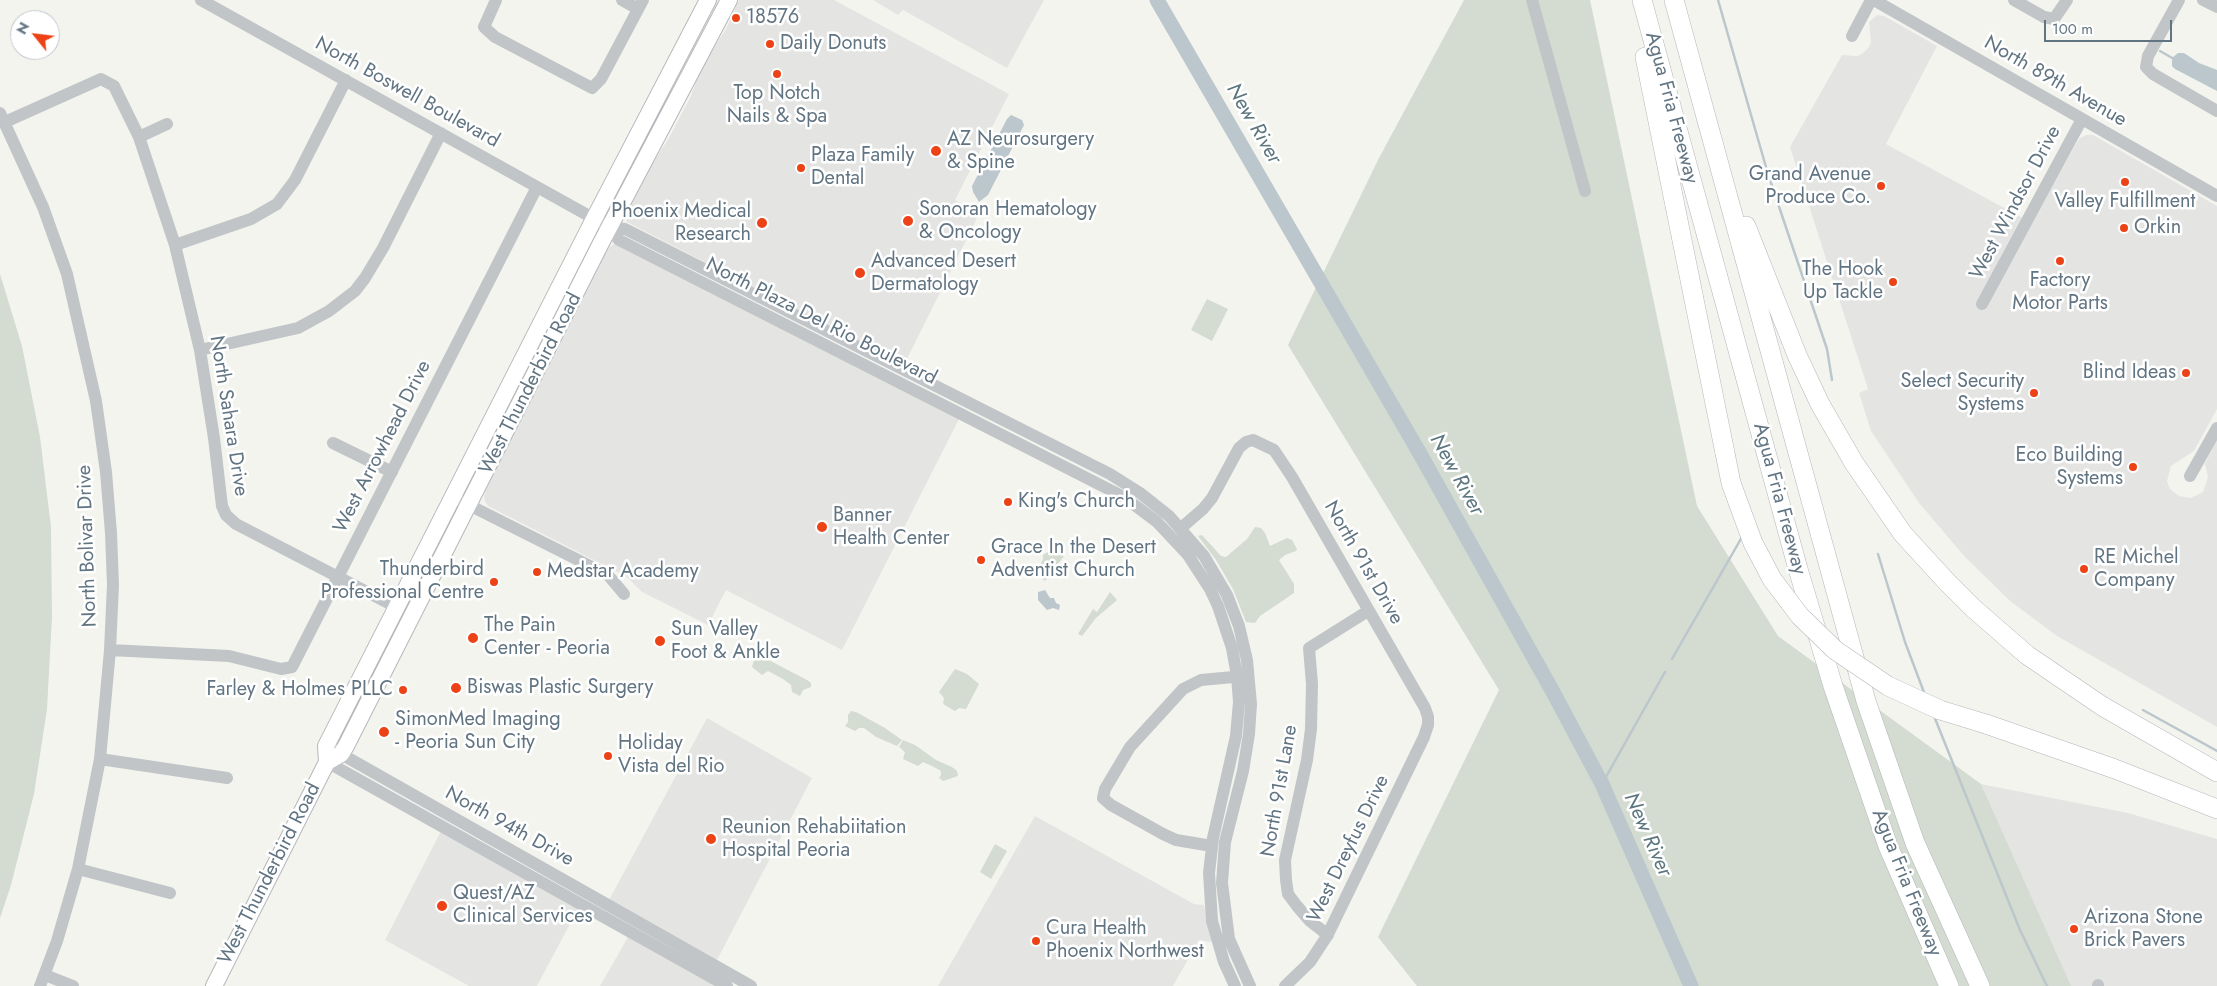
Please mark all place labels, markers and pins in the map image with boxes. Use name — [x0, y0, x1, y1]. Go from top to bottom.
place label: 18576 — [746, 6, 799, 30]
marker: 18576 — [730, 12, 742, 24]
place label: Daily Donuts — [780, 32, 886, 56]
marker: Daily Donuts — [764, 38, 776, 50]
marker: Top Notch Nails & Spa — [771, 68, 783, 80]
place label: Top Notch Nails & Spa — [727, 82, 827, 129]
place label: AZ Neurosurgery & Spine — [947, 128, 1094, 175]
place label: Plaza Family Dental — [811, 144, 914, 191]
marker: AZ Neurosurgery & Spine — [929, 144, 943, 158]
marker: Plaza Family Dental — [795, 162, 807, 174]
place label: Grand Avenue Produce Co. — [1749, 163, 1871, 210]
marker: Valley Fulfillment — [2119, 176, 2131, 188]
marker: Grand Avenue Produce Co. — [1875, 180, 1887, 192]
place label: Valley Fulfillment — [2055, 190, 2195, 214]
place label: Sonoran Hematology & Oncology — [919, 198, 1097, 245]
place label: Phoenix Medical Research — [611, 200, 751, 247]
marker: Sonoran Hematology & Oncology — [901, 214, 915, 228]
marker: Phoenix Medical Research — [755, 216, 769, 230]
place label: Orkin — [2134, 216, 2181, 240]
marker: Orkin — [2118, 222, 2130, 234]
place label: Advanced Desert Dermatology — [871, 250, 1016, 297]
marker: Factory Motor Parts — [2054, 255, 2066, 267]
place label: The Hook Up Tackle — [1802, 258, 1883, 305]
marker: Advanced Desert Dermatology — [853, 266, 867, 280]
place label: Factory Motor Parts — [2012, 269, 2108, 316]
marker: The Hook Up Tackle — [1887, 276, 1899, 288]
place label: Blind Ideas — [2083, 361, 2176, 385]
marker: Blind Ideas — [2180, 367, 2192, 379]
place label: Select Security Systems — [1901, 370, 2024, 417]
marker: Select Security Systems — [2028, 387, 2040, 399]
place label: Eco Building Systems — [2016, 444, 2123, 491]
marker: Eco Building Systems — [2127, 461, 2139, 473]
place label: King's Church — [1018, 490, 1135, 514]
marker: King's Church — [1002, 496, 1014, 508]
place label: Banner Health Center — [833, 504, 950, 551]
marker: Banner Health Center — [815, 520, 829, 534]
place label: Grace In the Desert Adventist Church — [991, 536, 1156, 583]
place label: RE Michel Company — [2094, 546, 2179, 593]
marker: Grace In the Desert Adventist Church — [975, 554, 987, 566]
place label: Thunderbird Professional Centre — [321, 558, 484, 605]
place label: Medstar Academy — [547, 560, 699, 584]
marker: RE Michel Company — [2078, 563, 2090, 575]
marker: Medstar Academy — [531, 566, 543, 578]
marker: Thunderbird Professional Centre — [488, 576, 500, 588]
place label: The Pain Center - Peoria — [484, 614, 610, 661]
place label: Sun Valley Foot & Ankle — [671, 618, 780, 665]
marker: The Pain Center - Peoria — [466, 631, 480, 645]
marker: Sun Valley Foot & Ankle — [653, 634, 667, 648]
place label: Biswas Plastic Surgery — [467, 676, 653, 700]
place label: Farley & Holmes PLLC — [206, 678, 393, 702]
marker: Biswas Plastic Surgery — [449, 681, 463, 695]
marker: Farley & Holmes PLLC — [397, 684, 409, 696]
place label: SimonMed Imaging - Peoria Sun City — [395, 708, 561, 755]
marker: SimonMed Imaging - Peoria Sun City — [377, 725, 391, 739]
place label: Holiday Vista del Rio — [618, 732, 724, 779]
marker: Holiday Vista del Rio — [602, 750, 614, 762]
place label: Reunion Rehabiitation Hospital Peoria — [722, 816, 906, 863]
marker: Reunion Rehabiitation Hospital Peoria — [704, 832, 718, 846]
place label: Quest/AZ Clinical Services — [453, 882, 593, 929]
marker: Quest/AZ Clinical Services — [435, 899, 449, 913]
place label: Arizona Stone Brick Pavers — [2084, 906, 2203, 953]
place label: Cura Health Phoenix Northwest — [1046, 917, 1204, 964]
marker: Arizona Stone Brick Pavers — [2068, 923, 2080, 935]
marker: Cura Health Phoenix Northwest — [1030, 935, 1042, 947]

